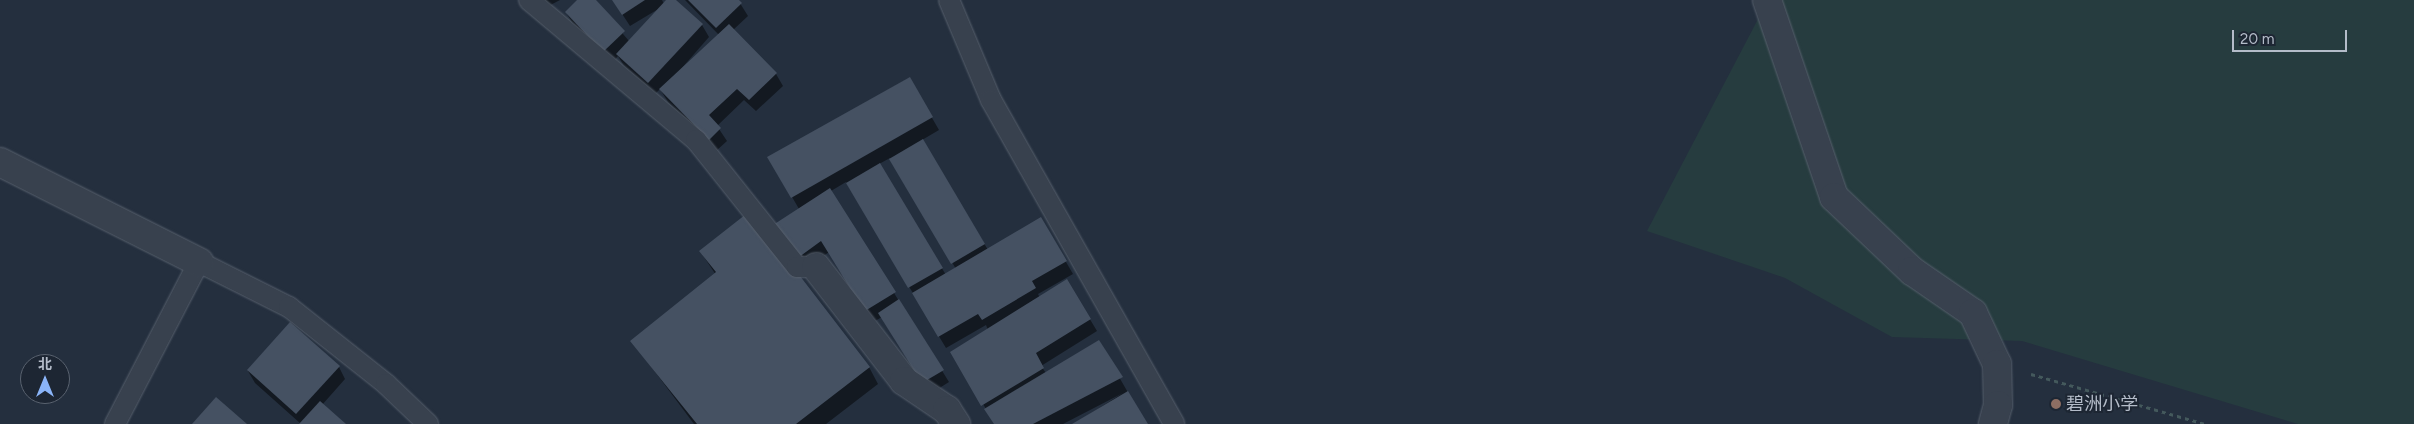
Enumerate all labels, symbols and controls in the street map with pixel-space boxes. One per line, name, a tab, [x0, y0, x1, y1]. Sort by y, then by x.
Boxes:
scale bar	[2234, 20, 2349, 52]
text: 20 m	[2240, 30, 2274, 48]
north arrow	[20, 354, 70, 404]
text: 北	[38, 356, 52, 373]
place label: 碧洲小学	[2066, 393, 2138, 415]
marker: 碧洲小学	[2050, 398, 2062, 410]

